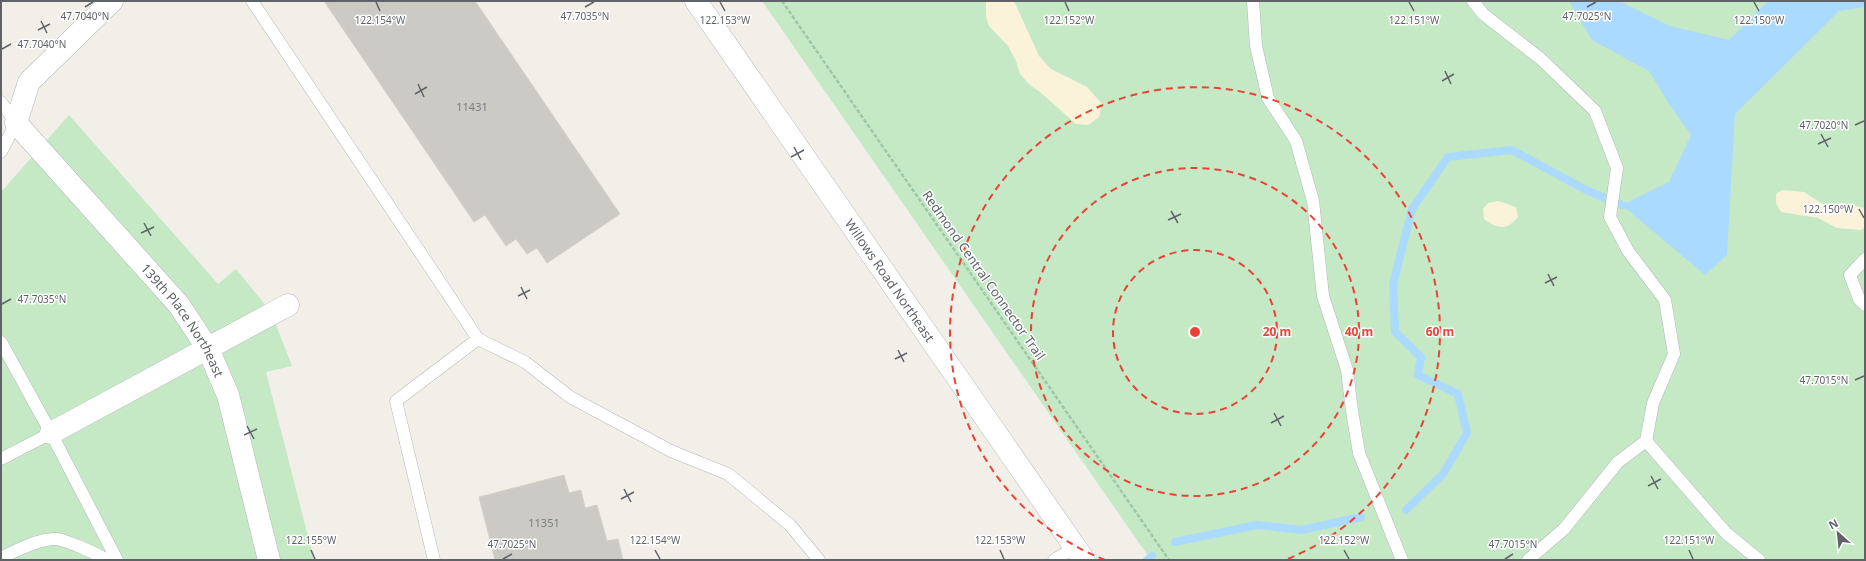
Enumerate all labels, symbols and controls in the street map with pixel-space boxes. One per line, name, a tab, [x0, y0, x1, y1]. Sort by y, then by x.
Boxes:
text: 47.7040°N	[61, 9, 109, 23]
text: 47.7035°N	[561, 9, 609, 23]
text: 47.7025°N	[1563, 9, 1611, 23]
text: 122.154°W	[355, 13, 406, 27]
text: 122.153°W	[700, 13, 751, 27]
text: 122.152°W	[1044, 13, 1095, 27]
text: 122.151°W	[1389, 13, 1440, 27]
text: 122.150°W	[1734, 13, 1785, 27]
text: 47.7040°N	[18, 37, 66, 51]
house number: 11431	[456, 99, 488, 114]
text: 47.7020°N	[1800, 118, 1848, 132]
street label: Redmond Central Connector Trail	[918, 187, 1050, 363]
text: 122.150°W	[1803, 202, 1854, 216]
street label: Willows Road Northeast	[841, 215, 939, 346]
street label: 139th Place Northeast	[137, 259, 228, 380]
text: 47.7035°N	[18, 292, 66, 306]
text: 20 m	[1263, 323, 1291, 340]
text: 40 m	[1345, 323, 1373, 340]
text: 60 m	[1426, 323, 1454, 340]
centre of rings	[1188, 325, 1202, 339]
text: 47.7015°N	[1800, 373, 1848, 387]
north arrow	[1818, 513, 1858, 553]
house number: 11351	[528, 515, 560, 530]
text: N	[1826, 515, 1841, 532]
text: 122.155°W	[286, 533, 337, 547]
text: 122.154°W	[630, 533, 681, 547]
text: 122.153°W	[975, 533, 1026, 547]
text: 122.152°W	[1319, 533, 1370, 547]
text: 122.151°W	[1664, 533, 1715, 547]
text: 47.7025°N	[488, 537, 536, 551]
text: 47.7015°N	[1489, 537, 1537, 551]

